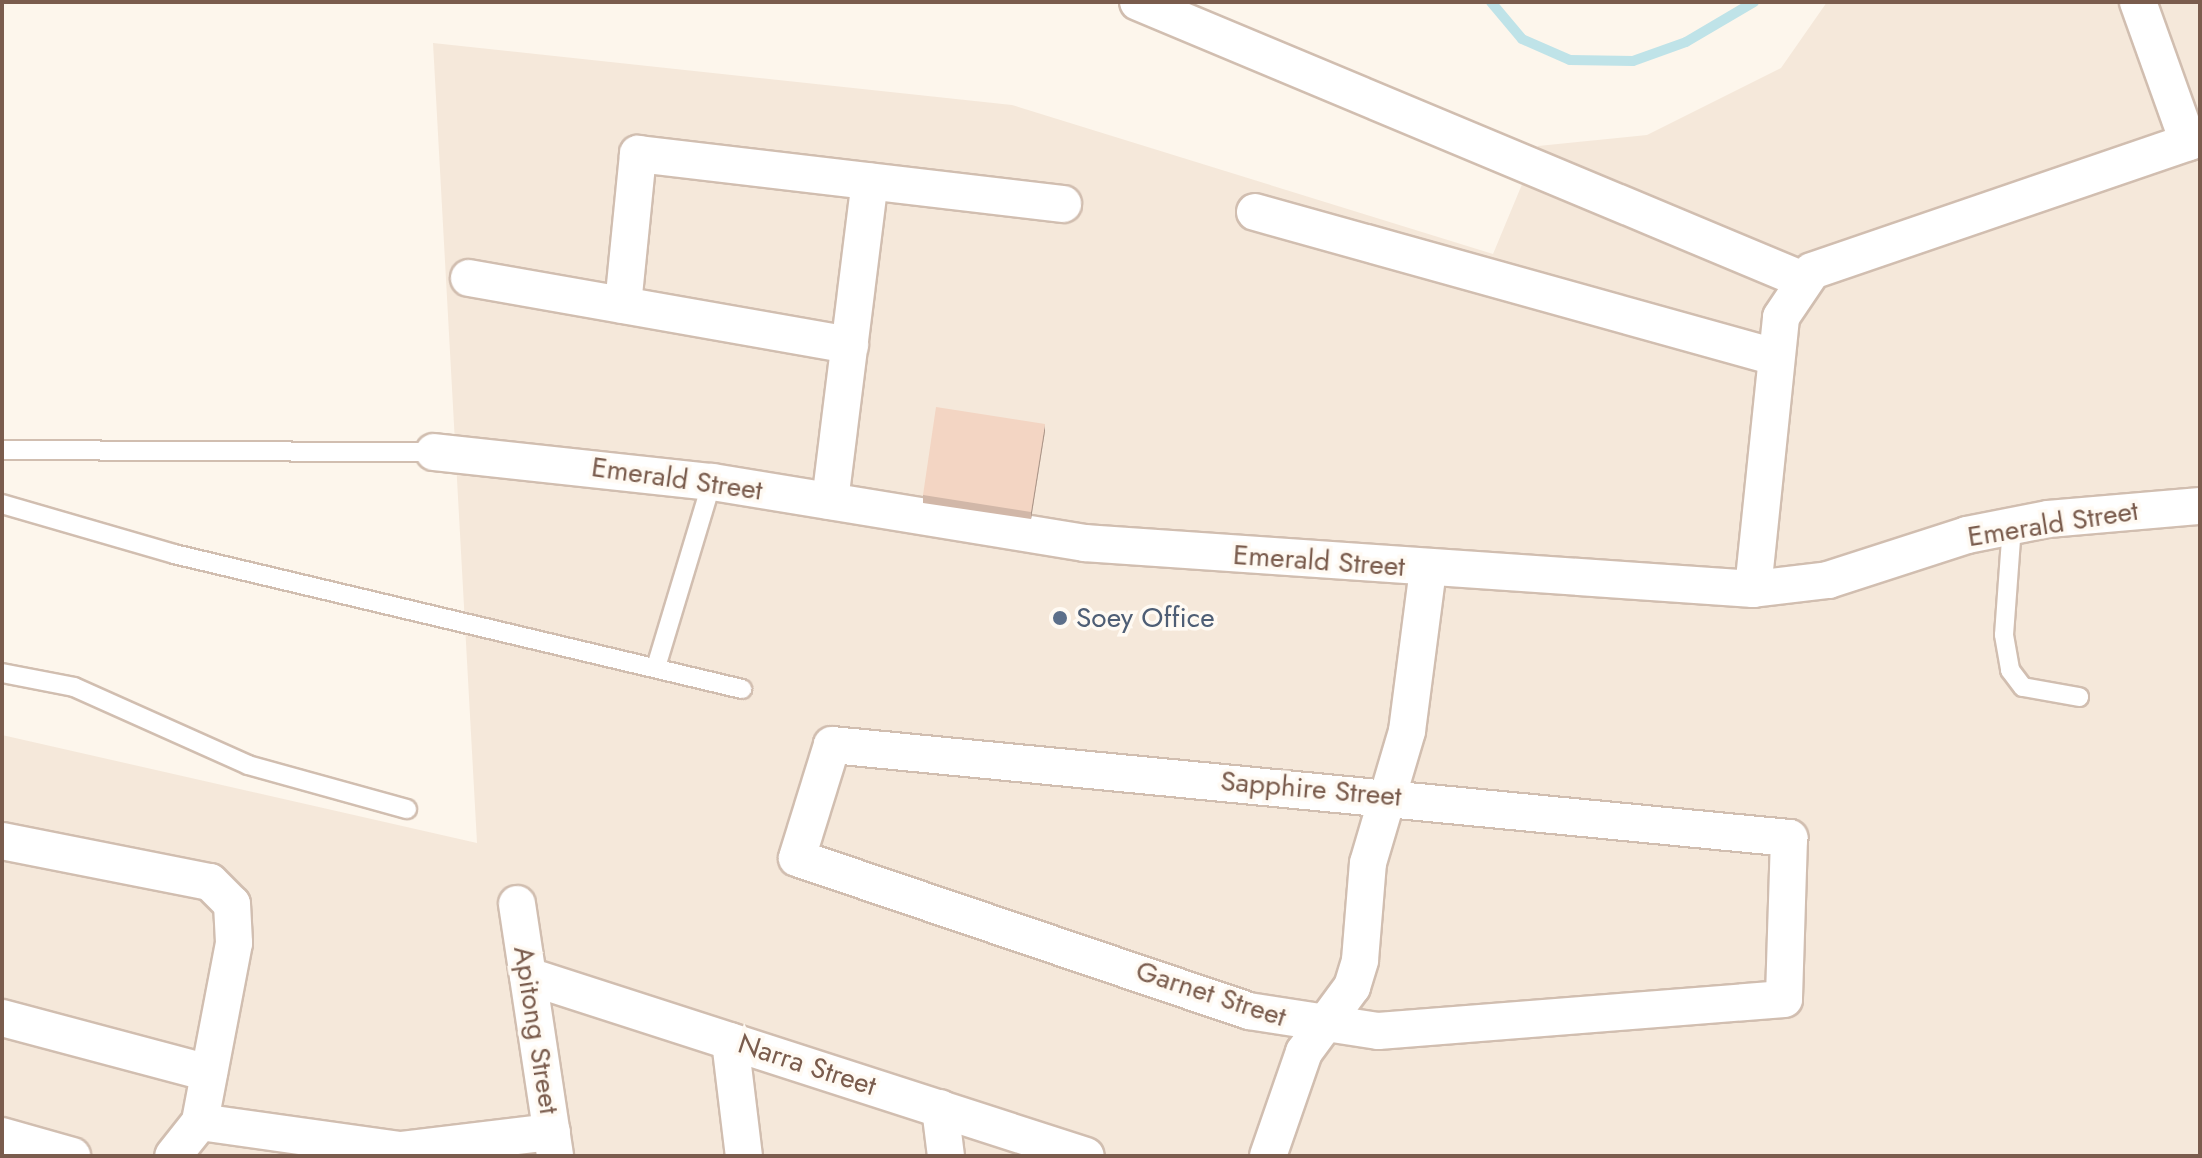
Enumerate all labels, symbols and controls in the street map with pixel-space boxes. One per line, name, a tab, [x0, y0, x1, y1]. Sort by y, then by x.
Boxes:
street label: Emerald Street	[589, 450, 765, 508]
street label: Emerald Street	[1965, 494, 2141, 554]
street label: Emerald Street	[1232, 538, 1406, 584]
place label: Soey Office	[1076, 601, 1215, 635]
marker: Soey Office	[1051, 609, 1069, 627]
street label: Sapphire Street	[1219, 764, 1403, 814]
street label: Apitong Street	[506, 944, 566, 1116]
street label: Garnet Street	[1132, 954, 1290, 1034]
street label: Narra Street	[734, 1027, 880, 1103]

